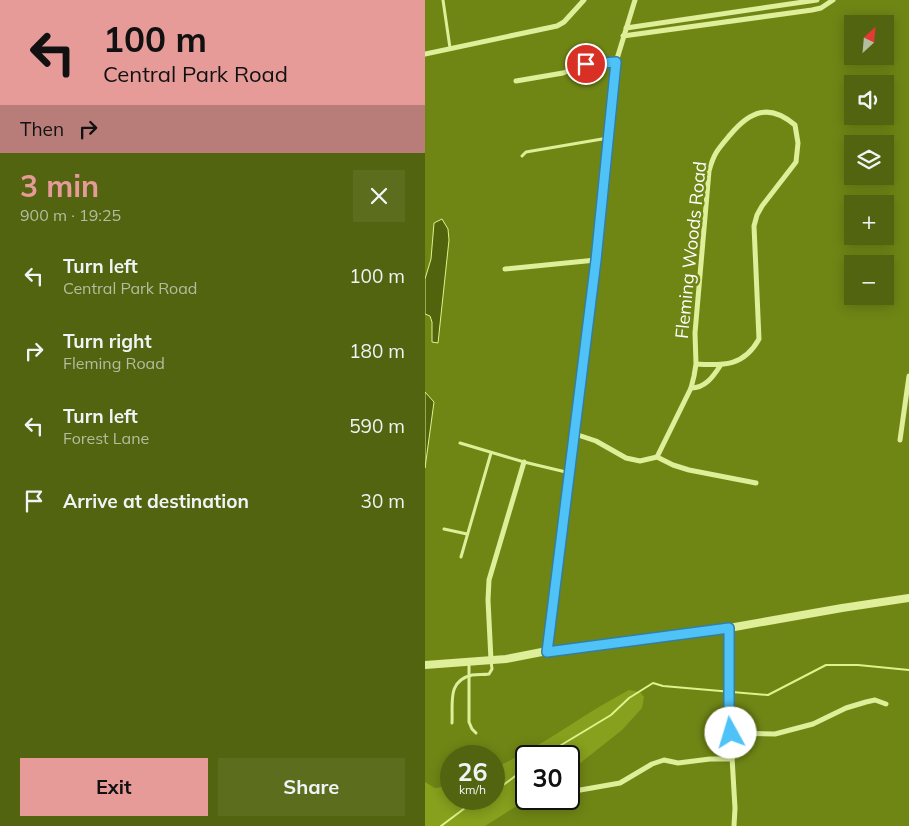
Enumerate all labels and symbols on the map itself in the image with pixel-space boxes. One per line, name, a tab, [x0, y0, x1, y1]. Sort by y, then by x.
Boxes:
north arrow	[844, 15, 894, 65]
pin	[565, 43, 607, 85]
street label: Fleming Woods Road	[670, 160, 711, 340]
position arrow	[704, 706, 756, 758]
speed limit sign: 30	[515, 745, 580, 810]

